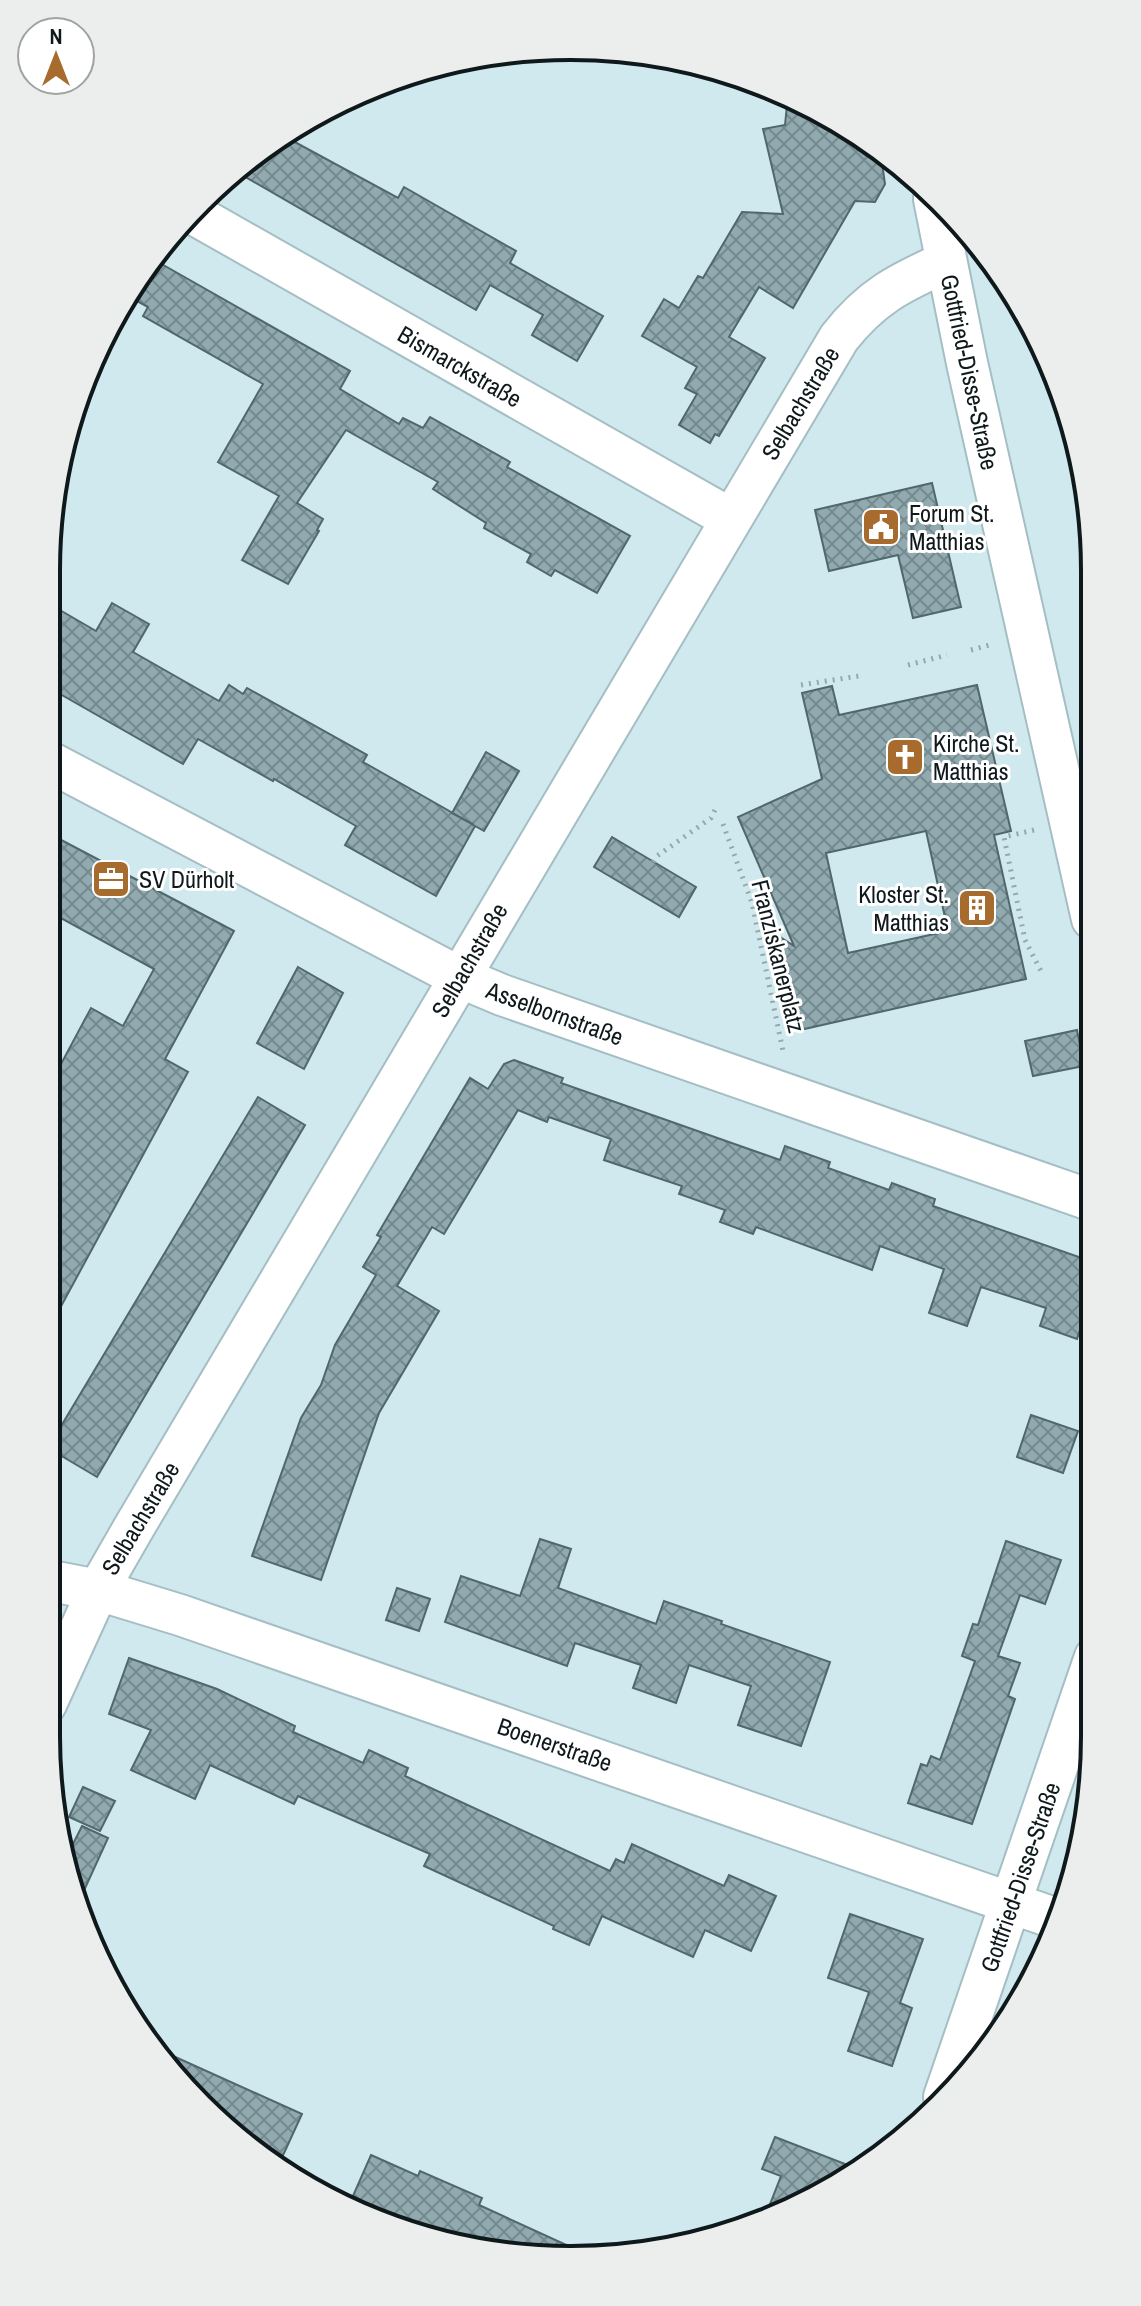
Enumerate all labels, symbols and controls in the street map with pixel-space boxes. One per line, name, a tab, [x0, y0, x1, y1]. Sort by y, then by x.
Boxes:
north arrow	[16, 16, 96, 96]
text: N	[49, 21, 63, 51]
street label: Gottfried-Disse-Straße	[934, 271, 1006, 473]
street label: Bismarckstraße	[392, 318, 528, 414]
street label: Selbachstraße	[754, 340, 846, 466]
place label: Forum St. Matthias	[909, 497, 994, 557]
public building icon: Forum St. Matthias	[860, 506, 902, 548]
place label: Kirche St. Matthias	[933, 727, 1019, 787]
church icon: Kirche St. Matthias	[884, 736, 926, 778]
office icon: SV Dürholt	[90, 858, 132, 900]
place label: SV Dürholt	[139, 863, 235, 895]
street label: Franziskanerplatz	[745, 876, 813, 1036]
place label: Kloster St. Matthias	[858, 878, 949, 938]
building icon: Kloster St. Matthias	[956, 887, 998, 929]
street label: Selbachstraße	[423, 897, 515, 1023]
street label: Asselbornstraße	[481, 973, 628, 1053]
street label: Selbachstraße	[94, 1455, 186, 1581]
street label: Boenerstraße	[493, 1709, 617, 1779]
street label: Gottfried-Disse-Straße	[972, 1778, 1068, 1976]

